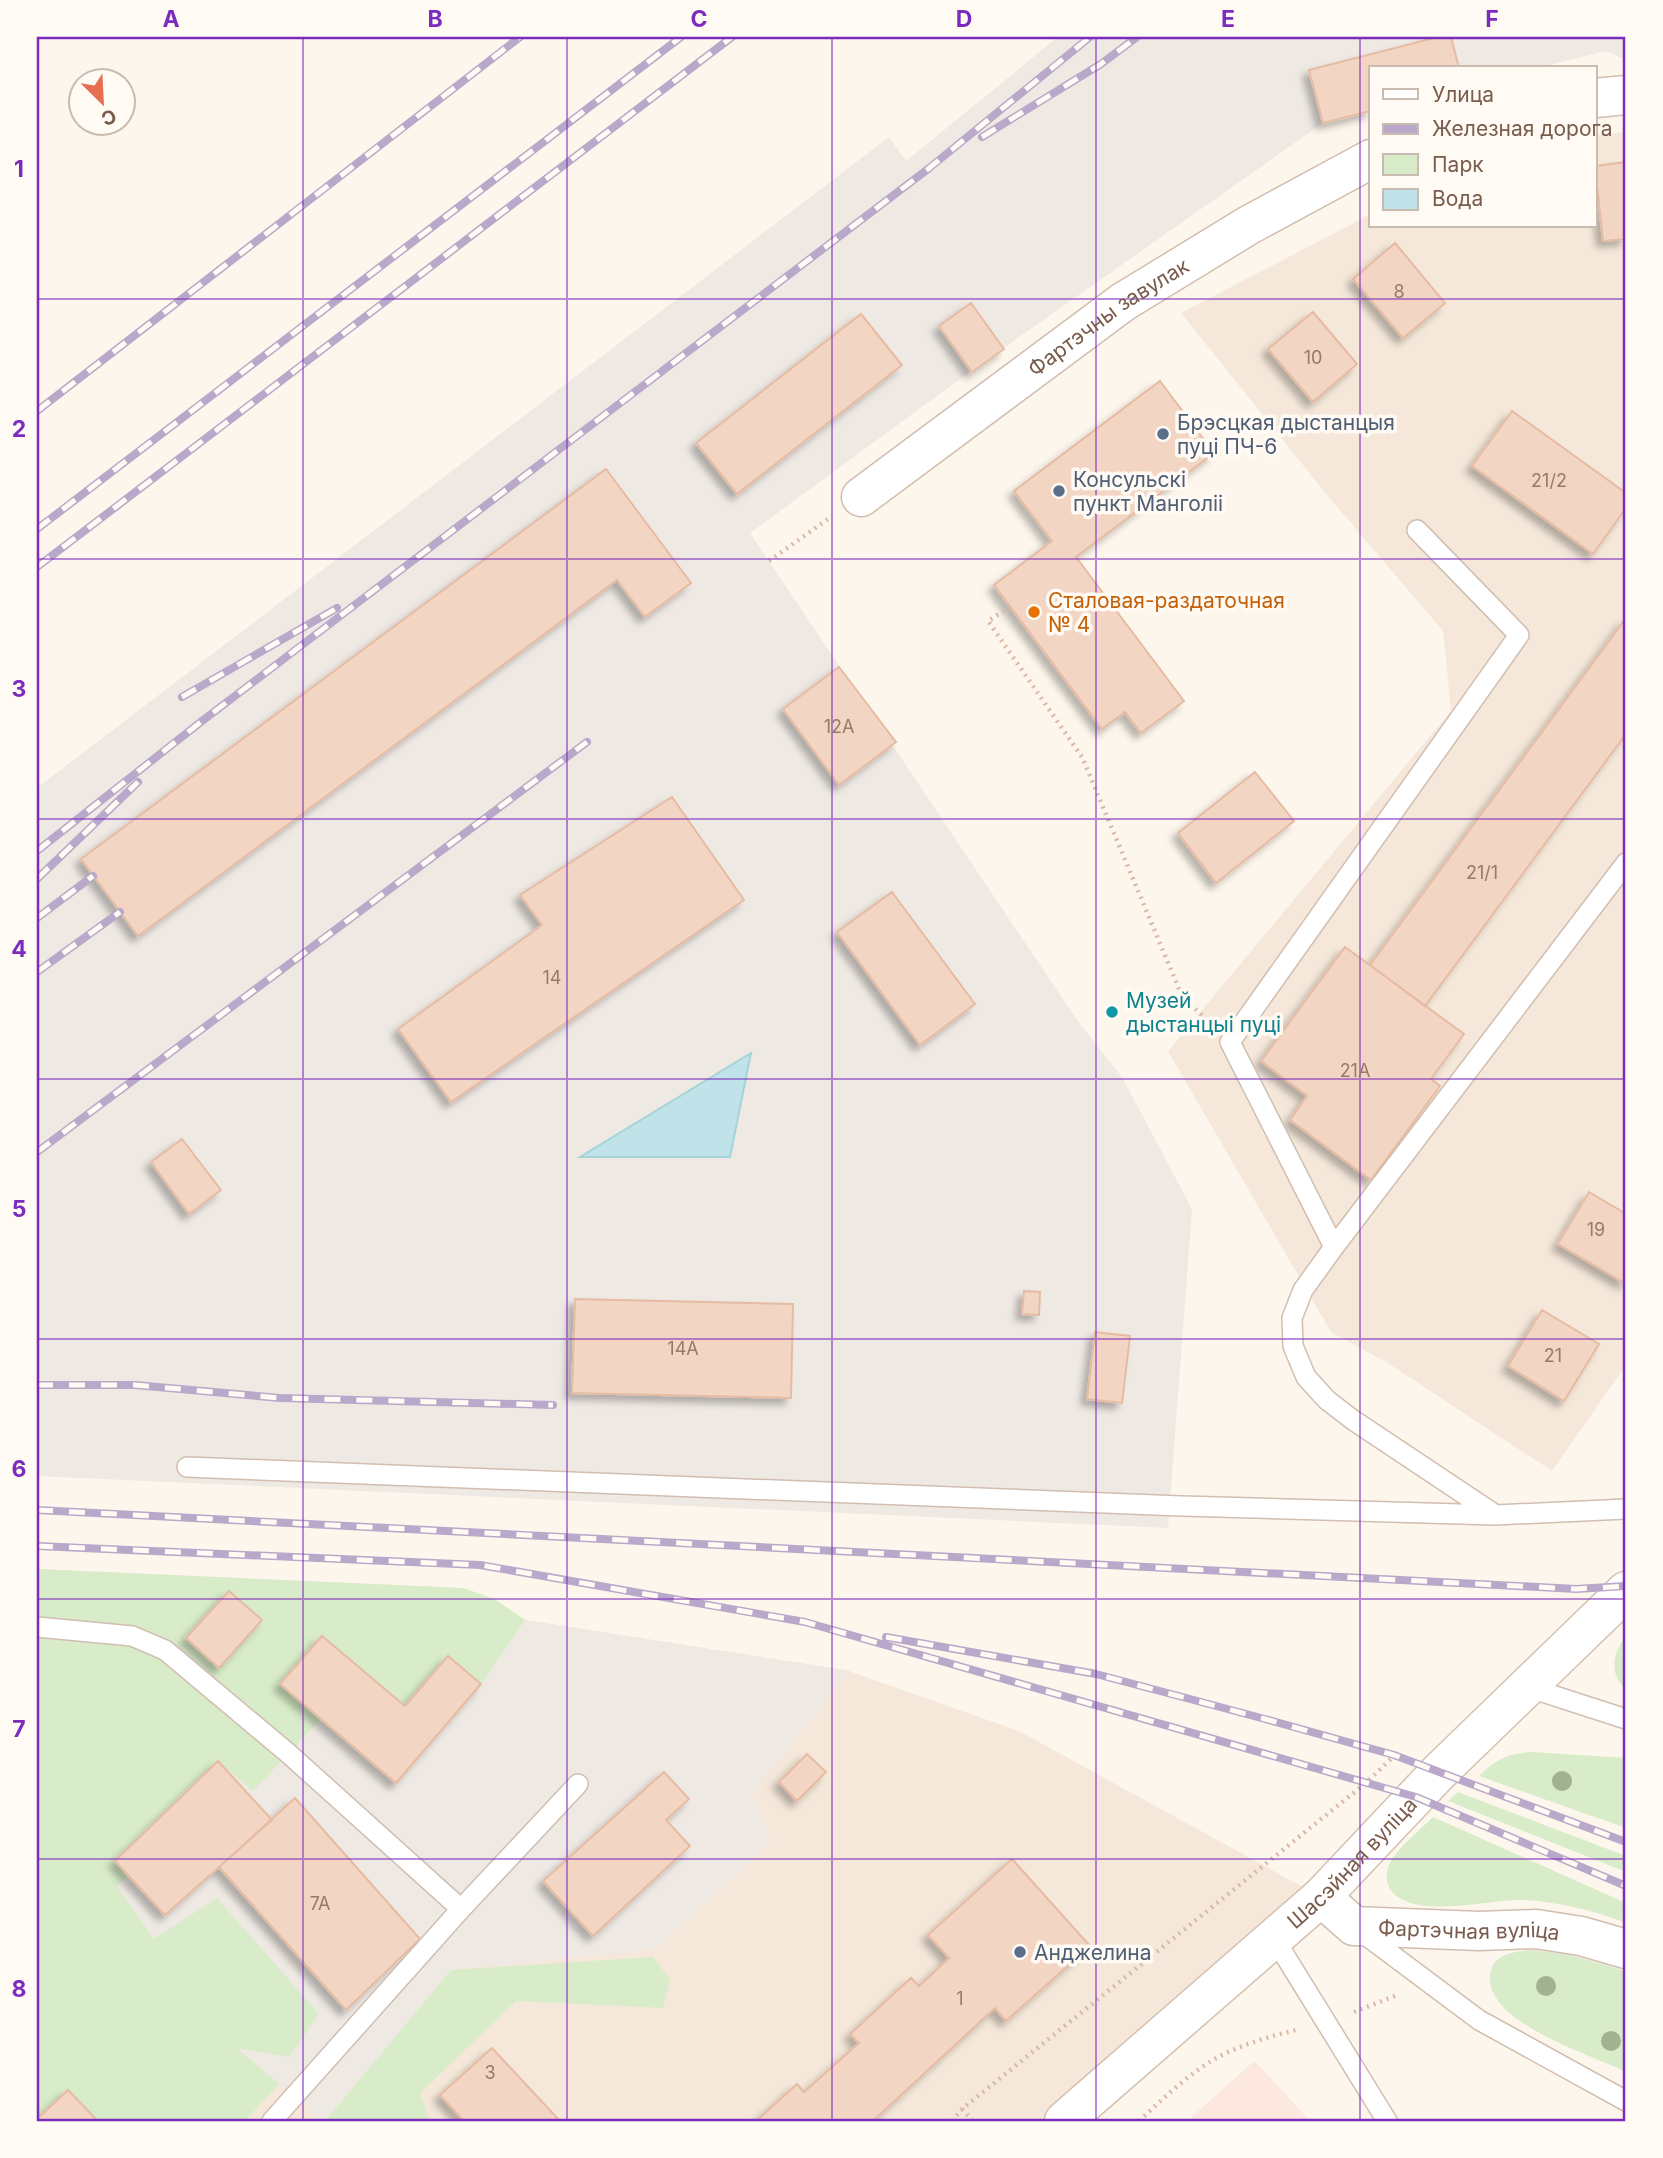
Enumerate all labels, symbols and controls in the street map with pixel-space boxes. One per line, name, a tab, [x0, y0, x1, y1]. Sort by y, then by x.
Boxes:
text: A	[162, 5, 180, 33]
text: B	[427, 5, 443, 33]
text: C	[690, 5, 708, 33]
text: D	[956, 5, 972, 33]
text: E	[1221, 5, 1235, 33]
text: F	[1485, 5, 1499, 33]
north arrow	[66, 66, 136, 136]
legend	[1369, 66, 1596, 228]
text: Улица	[1432, 82, 1494, 107]
text: С	[98, 104, 120, 130]
text: Железная дорога	[1432, 116, 1612, 141]
text: Парк	[1432, 152, 1484, 177]
text: 1	[14, 155, 24, 183]
text: Вода	[1432, 186, 1483, 211]
street label: Фартэчны завулак	[1023, 252, 1194, 381]
house number: 8	[1393, 281, 1405, 302]
house number: 10	[1304, 347, 1322, 368]
place label: Брэсцкая дыстанцыя пуці ПЧ-6	[1177, 410, 1395, 459]
text: 2	[12, 415, 26, 443]
marker: Брэсцкая дыстанцыя пуці ПЧ-6	[1155, 426, 1171, 442]
place label: Консульскі пункт Манголіі	[1073, 467, 1223, 516]
house number: 21/2	[1531, 470, 1567, 491]
marker: Консульскі пункт Манголіі	[1051, 483, 1067, 499]
place label: Сталовая-раздаточная № 4	[1048, 588, 1285, 637]
marker: Сталовая-раздаточная № 4	[1026, 604, 1042, 620]
text: 3	[12, 675, 26, 703]
house number: 12А	[824, 716, 854, 737]
house number: 21/1	[1466, 862, 1498, 883]
text: 4	[11, 935, 27, 963]
house number: 14	[543, 967, 561, 988]
place label: Музей дыстанцыі пуці	[1126, 988, 1281, 1037]
marker: Музей дыстанцыі пуці	[1104, 1004, 1120, 1020]
house number: 21А	[1340, 1060, 1370, 1081]
text: 5	[12, 1195, 26, 1223]
house number: 19	[1587, 1219, 1605, 1240]
house number: 14А	[667, 1338, 699, 1359]
house number: 21	[1544, 1345, 1562, 1366]
text: 6	[12, 1455, 26, 1483]
text: 7	[12, 1715, 26, 1743]
street label: Шасэйная вуліца	[1282, 1792, 1422, 1933]
house number: 7А	[310, 1893, 330, 1914]
street label: Фартэчная вуліца	[1377, 1914, 1562, 1945]
place label: Анджелина	[1034, 1940, 1152, 1965]
marker: Анджелина	[1012, 1944, 1028, 1960]
text: 8	[12, 1975, 26, 2003]
house number: 1	[956, 1988, 964, 2009]
house number: 3	[484, 2062, 496, 2083]

